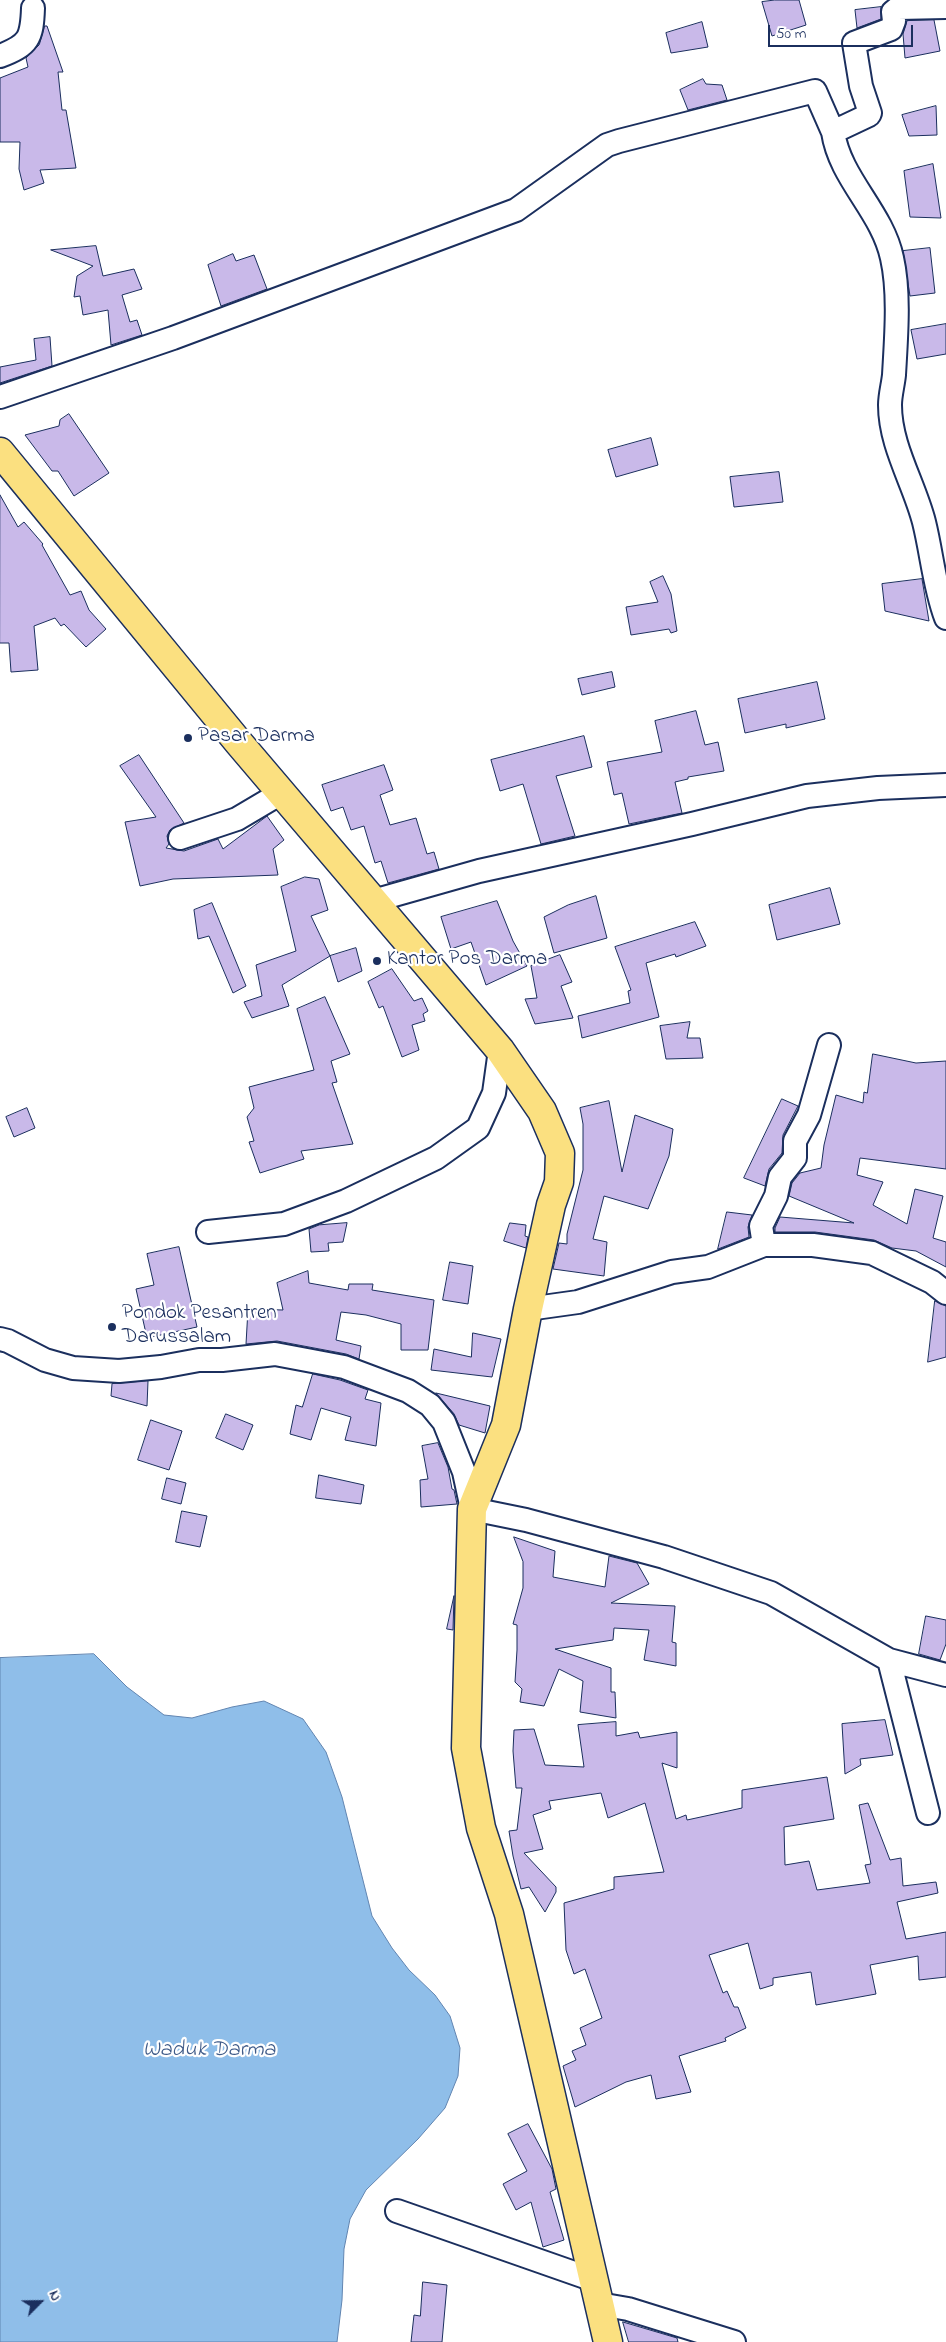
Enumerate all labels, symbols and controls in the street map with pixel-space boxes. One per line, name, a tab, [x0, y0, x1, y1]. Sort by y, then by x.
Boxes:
scale bar	[771, 15, 916, 47]
text: 50 m	[776, 23, 806, 45]
place label: Pasar Darma	[198, 725, 315, 751]
marker: Pasar Darma	[182, 732, 194, 744]
place label: Kantor Pos Darma	[387, 948, 547, 974]
marker: Kantor Pos Darma	[371, 955, 383, 967]
place label: Pondok Pesantren Darussalam	[122, 1302, 277, 1352]
marker: Pondok Pesantren Darussalam	[106, 1321, 118, 1333]
water label: Waduk Darma	[143, 2038, 275, 2064]
north arrow	[15, 2277, 65, 2327]
text: N	[43, 2287, 66, 2304]

